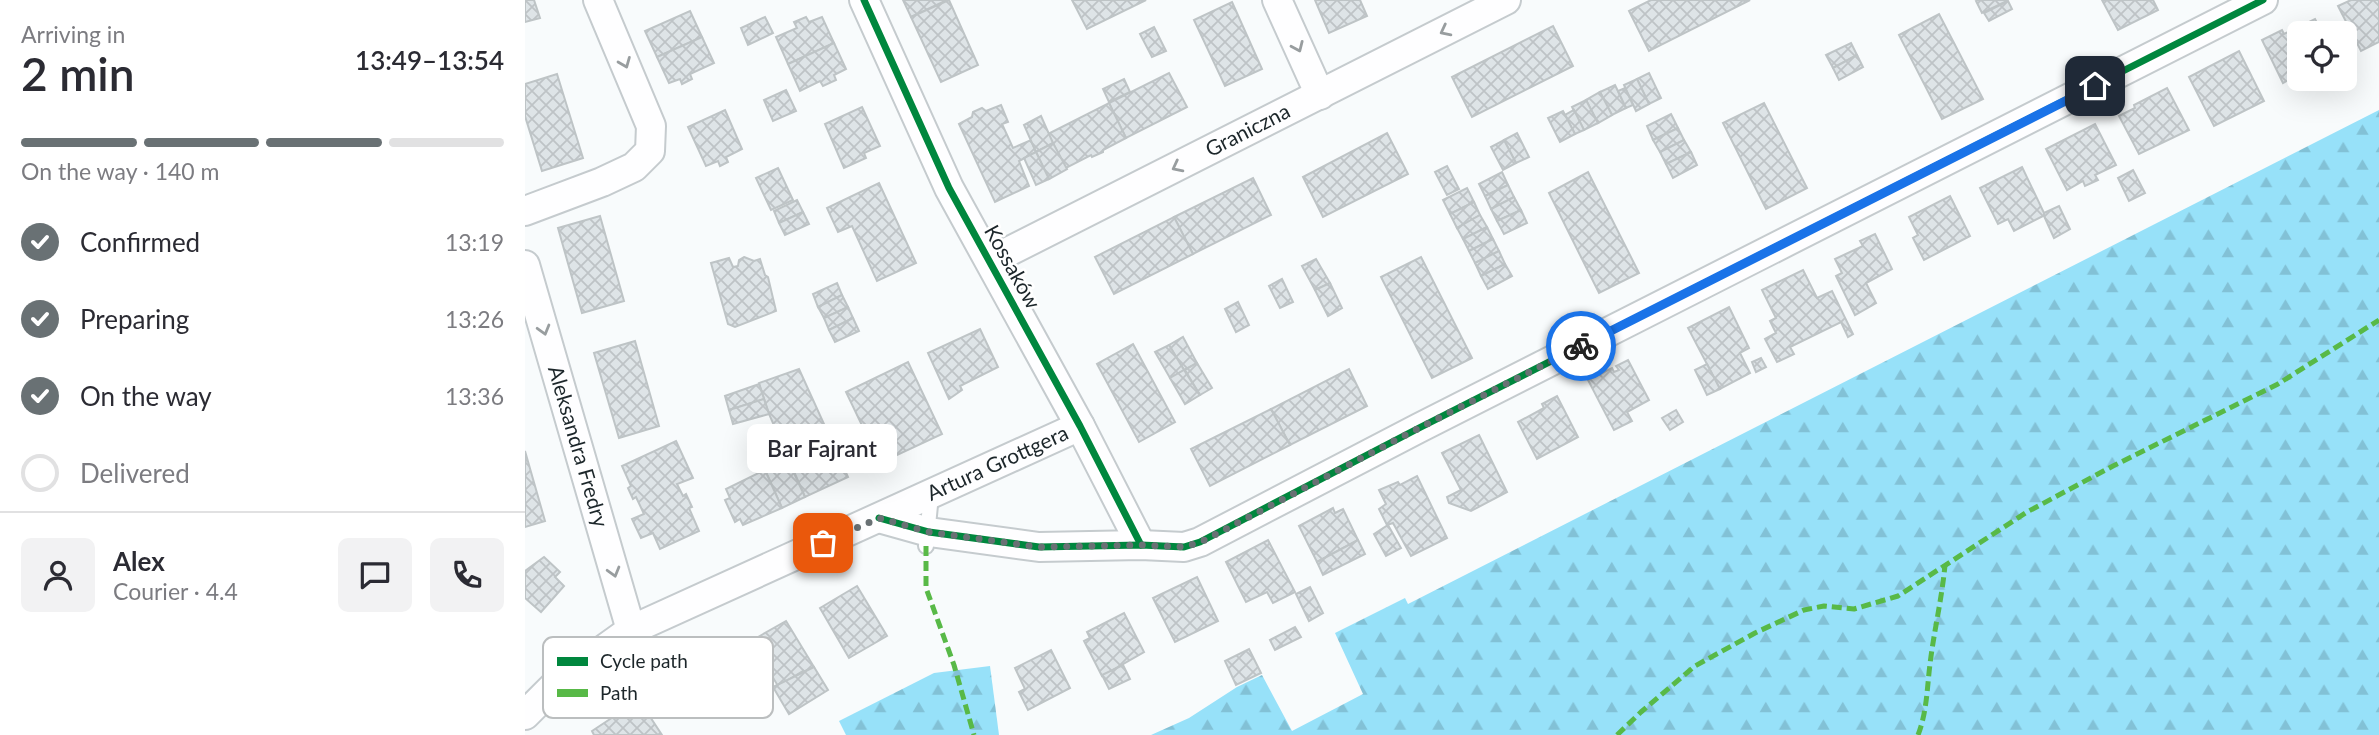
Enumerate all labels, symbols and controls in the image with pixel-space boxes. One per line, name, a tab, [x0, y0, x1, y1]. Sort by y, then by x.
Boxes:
text: Arriving in	[21, 20, 125, 48]
map controls	[2287, 21, 2357, 91]
button: locate	[2287, 21, 2357, 91]
one-way arrow	[1440, 23, 1452, 36]
one-way arrow	[1290, 40, 1304, 53]
text: 13:49–13:54	[355, 44, 504, 76]
text: 2 min	[21, 46, 135, 101]
one-way arrow	[617, 56, 631, 68]
pin	[2065, 56, 2125, 116]
icon: home	[2076, 67, 2114, 105]
street label: Graniczna	[1201, 97, 1294, 161]
text: On the way · 140 m	[21, 157, 220, 185]
one-way arrow	[1172, 158, 1184, 172]
street label: Kossaków	[980, 220, 1047, 313]
icon: check	[21, 223, 59, 261]
text: Confirmed	[80, 226, 200, 258]
text: 13:19	[445, 228, 504, 256]
icon: check	[21, 300, 59, 338]
text: Preparing	[80, 303, 189, 335]
text: 13:26	[445, 305, 504, 333]
courier	[1546, 311, 1616, 381]
one-way arrow	[536, 324, 550, 336]
icon: bike	[1562, 327, 1600, 365]
street label: Aleksandra Fredry	[544, 363, 614, 530]
icon: check	[21, 377, 59, 415]
text: On the way	[80, 380, 212, 412]
text: 13:36	[445, 382, 504, 410]
street label: Artura Grottgera	[922, 419, 1072, 505]
callout: Bar Fajrant	[748, 424, 898, 473]
text: Bar Fajrant	[767, 434, 877, 462]
text: Delivered	[80, 457, 190, 489]
pin	[793, 513, 853, 573]
icon: bag	[804, 524, 842, 562]
button: person	[21, 538, 95, 612]
button: chat	[338, 538, 412, 612]
button: phone	[430, 538, 504, 612]
text: Alex	[113, 545, 165, 577]
one-way arrow	[605, 566, 620, 578]
text: Courier · 4.4	[113, 577, 238, 605]
legend	[543, 637, 773, 718]
text: Cycle path	[600, 649, 688, 672]
text: Path	[600, 681, 638, 704]

